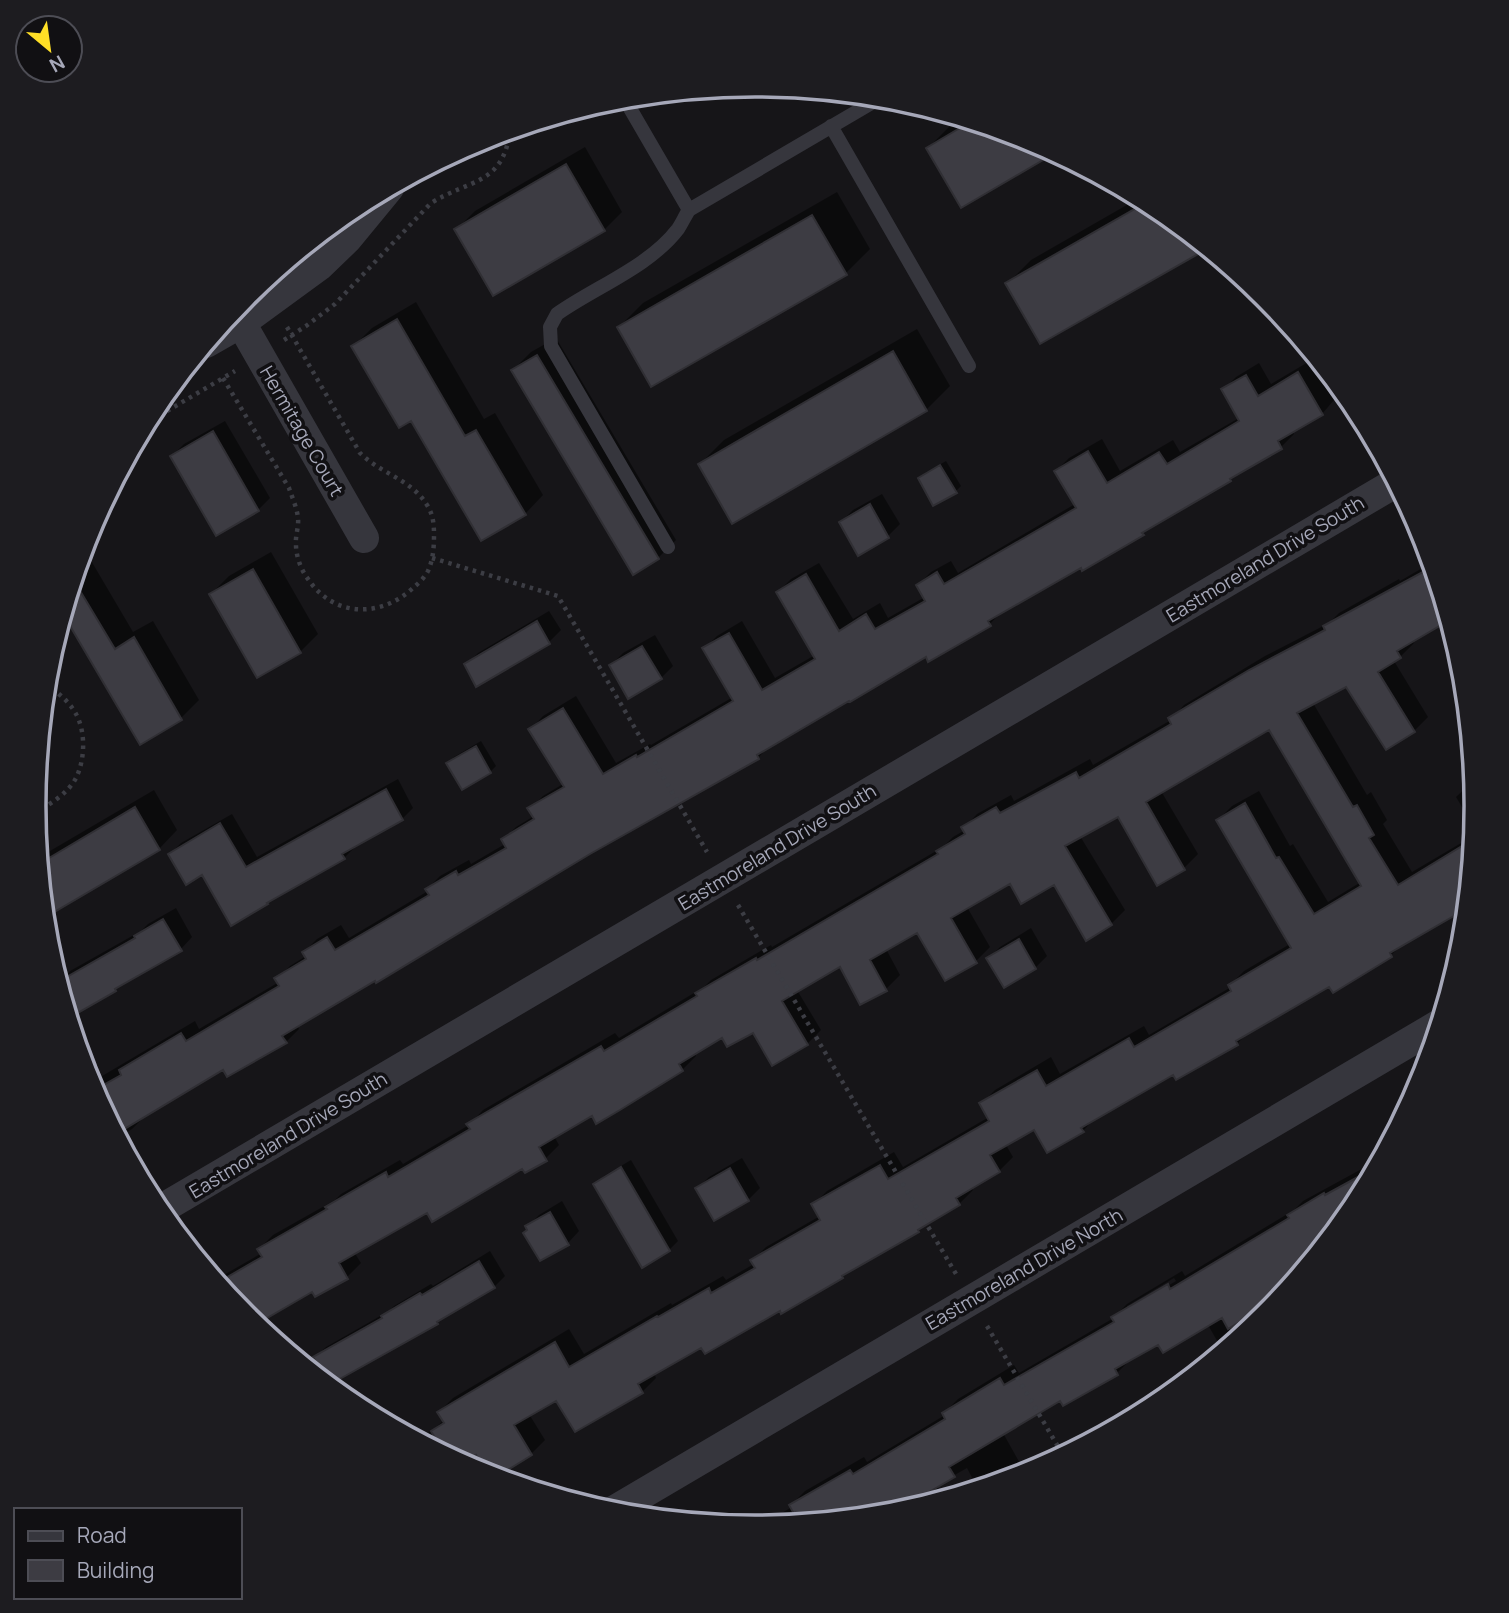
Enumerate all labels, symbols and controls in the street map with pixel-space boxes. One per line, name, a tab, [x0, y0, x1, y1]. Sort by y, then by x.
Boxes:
north arrow	[14, 14, 84, 84]
text: N	[45, 49, 70, 79]
street label: Hermitage Court	[254, 361, 350, 501]
street label: Eastmoreland Drive South	[1161, 489, 1369, 629]
street label: Eastmoreland Drive South	[673, 777, 881, 917]
street label: Eastmoreland Drive South	[184, 1065, 392, 1205]
street label: Eastmoreland Drive North	[921, 1202, 1127, 1336]
legend	[14, 1508, 242, 1599]
text: Road	[77, 1521, 127, 1549]
text: Building	[77, 1556, 154, 1584]

